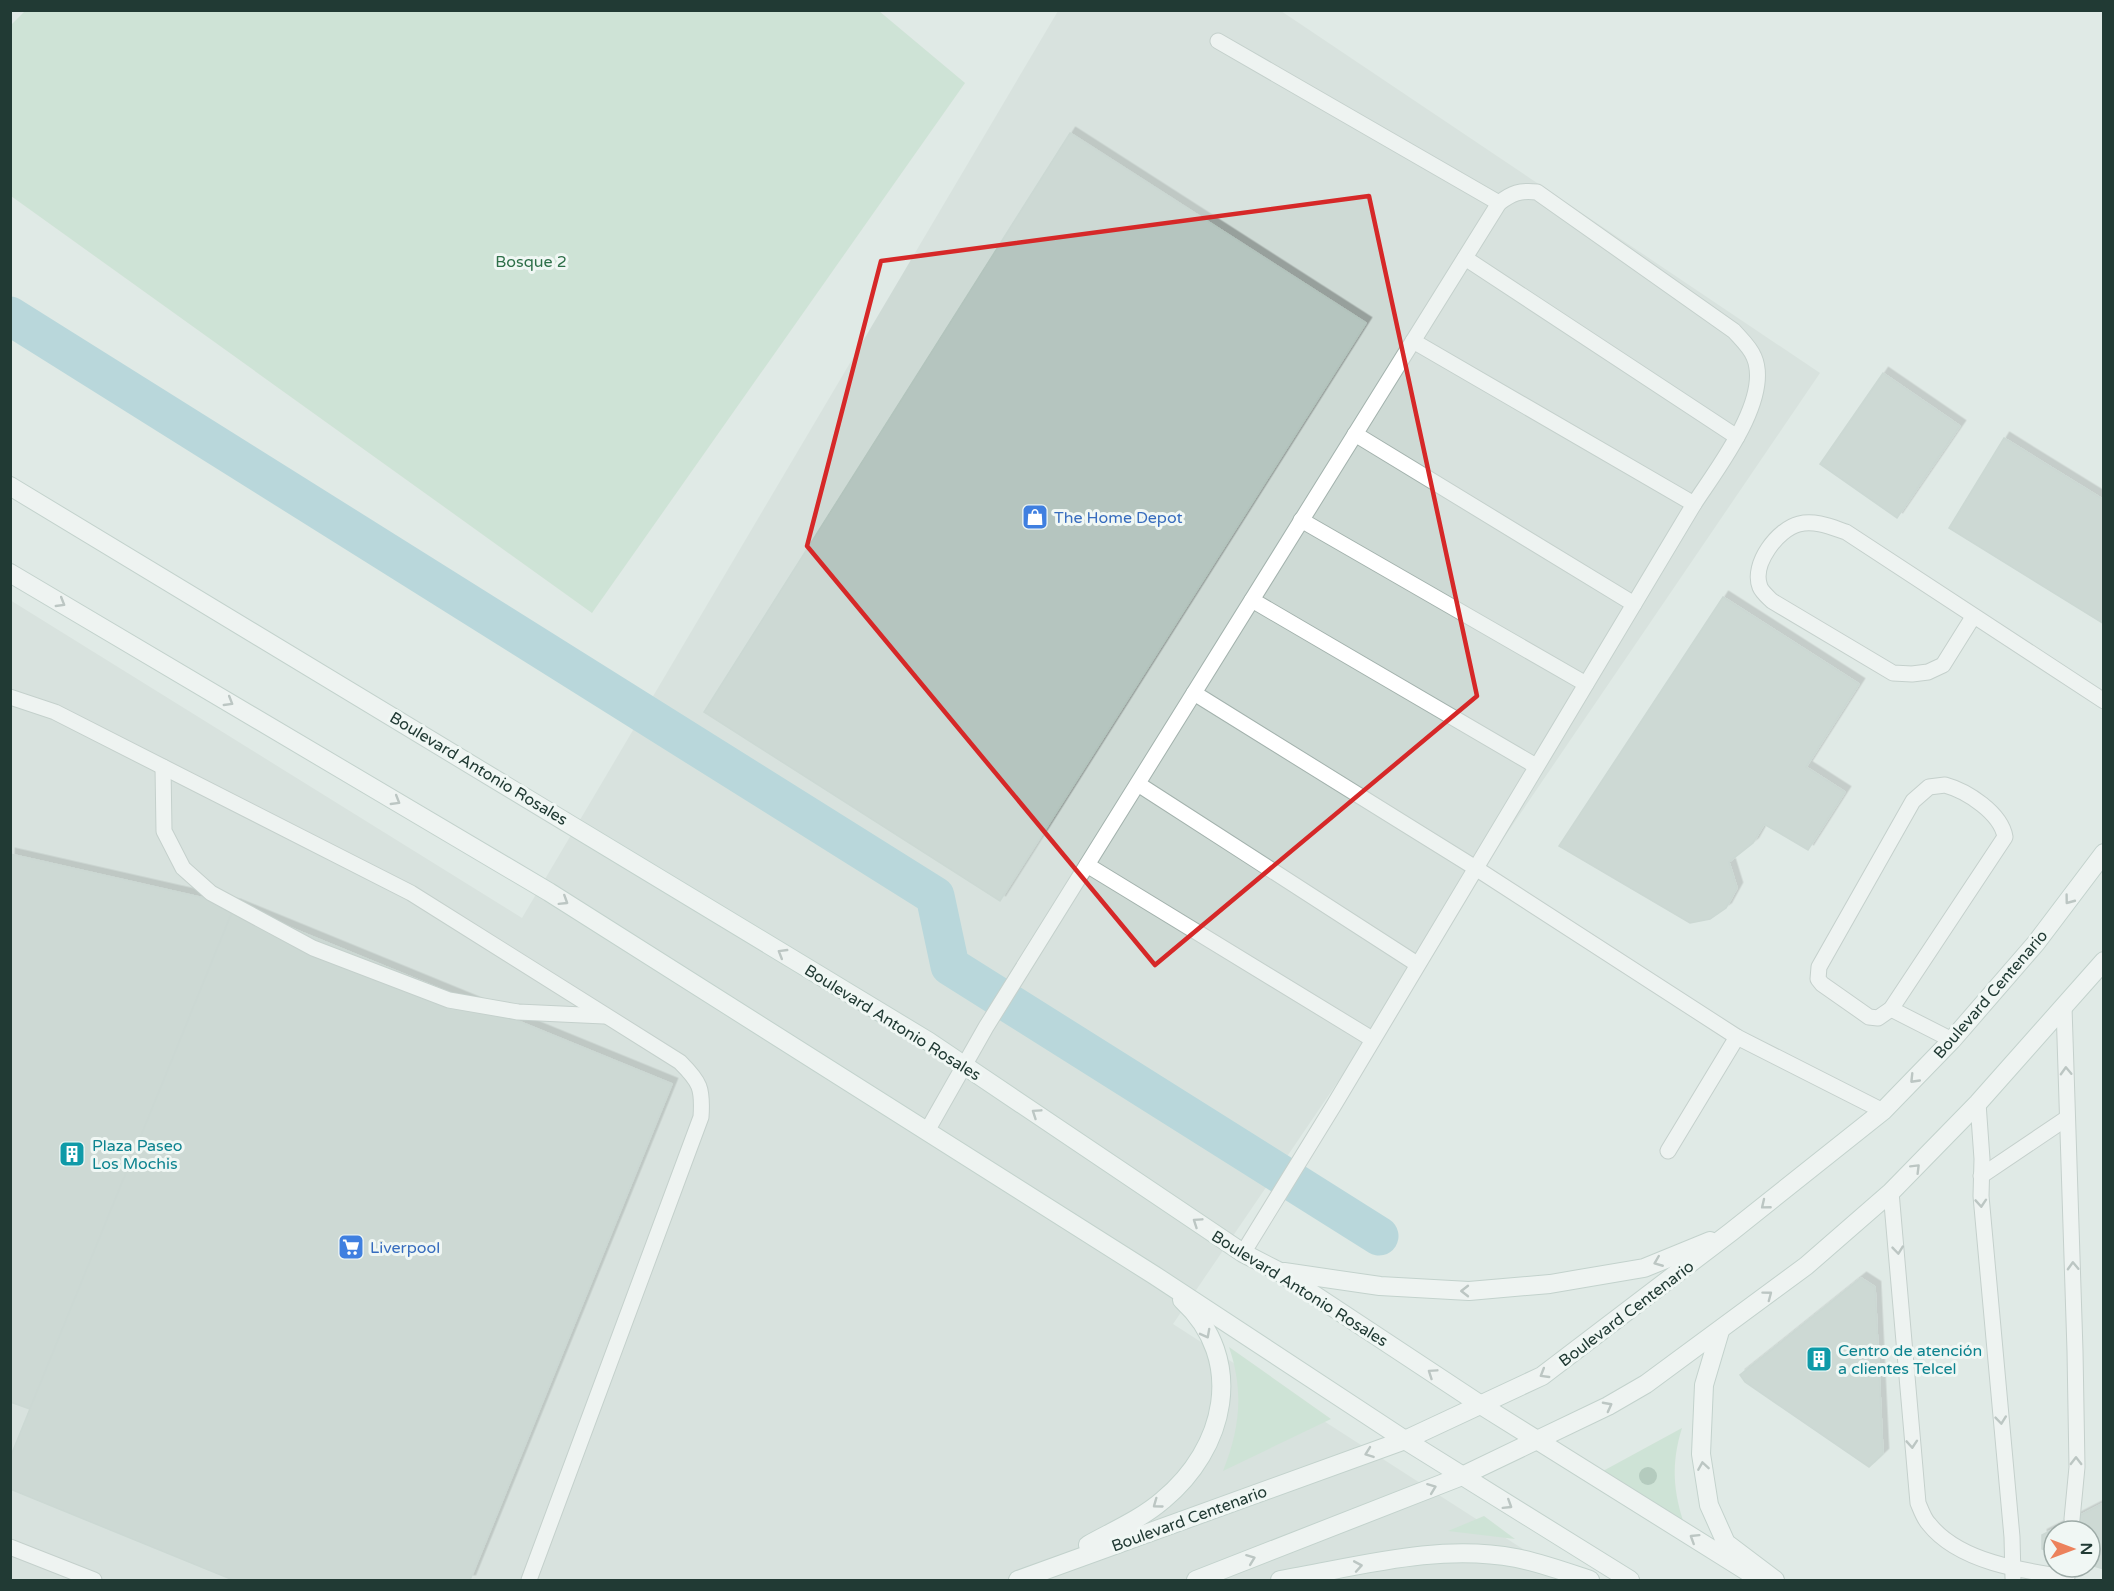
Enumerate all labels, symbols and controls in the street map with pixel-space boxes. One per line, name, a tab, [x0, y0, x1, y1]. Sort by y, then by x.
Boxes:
park label: Bosque 2	[495, 252, 567, 272]
shop icon: The Home Depot	[1020, 502, 1050, 532]
place label: The Home Depot	[1054, 508, 1183, 528]
one-way arrow	[55, 595, 65, 607]
one-way arrow	[223, 694, 233, 706]
street label: Boulevard Antonio Rosales	[386, 708, 571, 830]
one-way arrow	[390, 794, 400, 806]
one-way arrow	[2065, 893, 2076, 904]
one-way arrow	[557, 894, 568, 905]
street label: Boulevard Centenario	[1929, 926, 2052, 1063]
one-way arrow	[778, 948, 788, 960]
street label: Boulevard Antonio Rosales	[801, 960, 984, 1085]
one-way arrow	[2060, 1067, 2072, 1076]
one-way arrow	[1910, 1073, 1921, 1083]
one-way arrow	[1031, 1109, 1042, 1120]
place label: Plaza Paseo Los Mochis	[92, 1136, 183, 1174]
building icon: Plaza Paseo Los Mochis	[57, 1139, 87, 1169]
one-way arrow	[1908, 1164, 1919, 1175]
one-way arrow	[1761, 1197, 1772, 1208]
one-way arrow	[1975, 1199, 1988, 1208]
one-way arrow	[1193, 1218, 1204, 1229]
street label: Boulevard Antonio Rosales	[1208, 1226, 1391, 1351]
supermarket icon: Liverpool	[336, 1232, 366, 1262]
place label: Liverpool	[370, 1238, 440, 1258]
one-way arrow	[1891, 1245, 1903, 1254]
one-way arrow	[1653, 1255, 1664, 1267]
street label: Boulevard Centenario	[1555, 1256, 1698, 1371]
one-way arrow	[2066, 1262, 2079, 1271]
one-way arrow	[1461, 1285, 1470, 1297]
one-way arrow	[1761, 1291, 1772, 1302]
one-way arrow	[1199, 1327, 1210, 1338]
place label: Centro de atención a clientes Telcel	[1838, 1341, 1982, 1379]
building icon: Centro de atención a clientes Telcel	[1804, 1344, 1834, 1374]
one-way arrow	[1540, 1367, 1550, 1379]
one-way arrow	[1428, 1368, 1438, 1380]
one-way arrow	[1602, 1402, 1612, 1413]
one-way arrow	[1994, 1416, 2007, 1425]
one-way arrow	[1906, 1440, 1919, 1449]
one-way arrow	[1364, 1445, 1375, 1458]
one-way arrow	[2070, 1457, 2082, 1466]
one-way arrow	[1697, 1461, 1709, 1470]
street label: Boulevard Centenario	[1109, 1481, 1270, 1556]
one-way arrow	[1426, 1483, 1437, 1495]
one-way arrow	[1153, 1497, 1164, 1508]
one-way arrow	[1502, 1497, 1512, 1509]
north arrow	[2042, 1519, 2102, 1579]
one-way arrow	[1690, 1534, 1700, 1546]
text: N	[2076, 1543, 2096, 1555]
one-way arrow	[1245, 1554, 1256, 1566]
one-way arrow	[1354, 1561, 1363, 1573]

